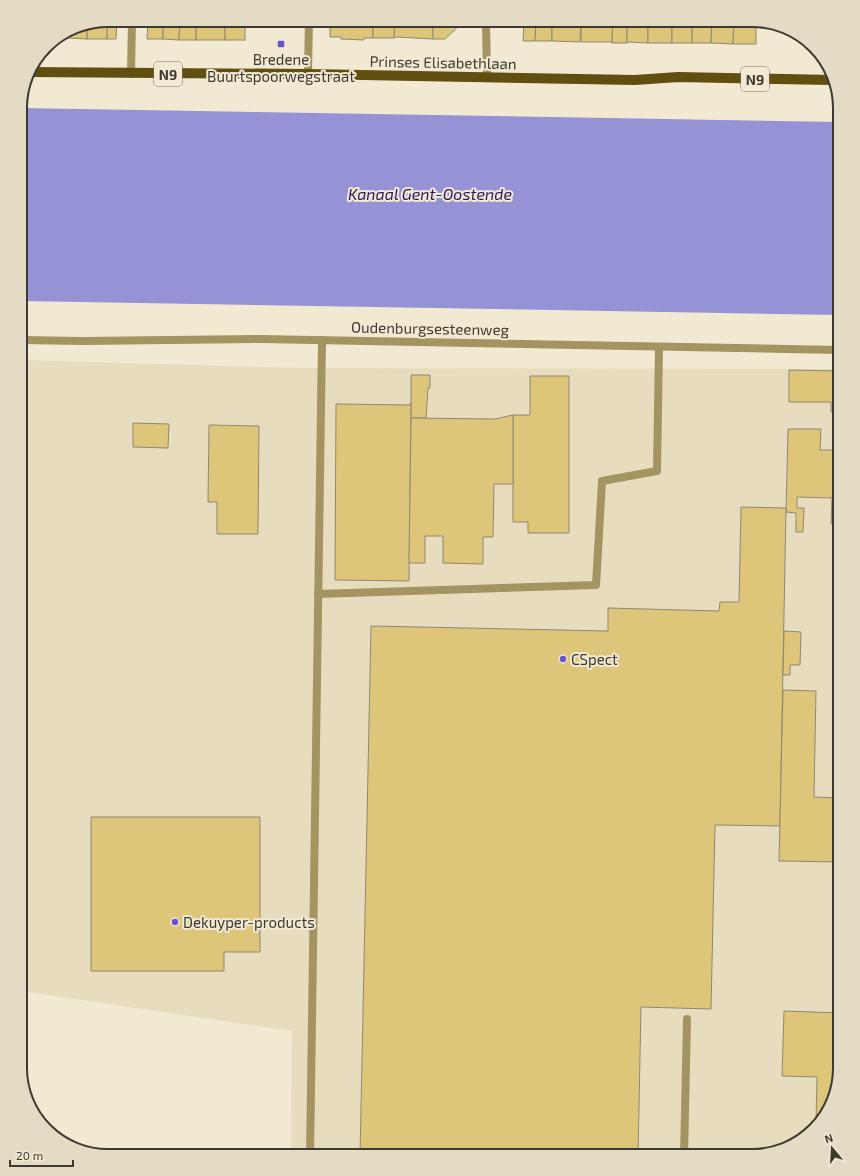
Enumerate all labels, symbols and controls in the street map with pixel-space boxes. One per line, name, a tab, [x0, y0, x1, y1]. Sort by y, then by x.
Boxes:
marker: Bredene Buurtspoorwegstraat	[276, 39, 286, 49]
place label: Bredene Buurtspoorwegstraat	[207, 50, 355, 85]
street label: Prinses Elisabethlaan	[369, 52, 517, 72]
road number: N9	[154, 62, 182, 86]
road number: N9	[741, 67, 769, 91]
water label: Kanaal Gent-Oostende	[348, 184, 513, 203]
street label: Oudenburgsesteenweg	[351, 318, 510, 338]
place label: CSpect	[571, 650, 618, 668]
marker: CSpect	[558, 654, 568, 664]
place label: Dekuyper-products	[183, 913, 315, 931]
marker: Dekuyper-products	[170, 917, 180, 927]
north arrow	[812, 1128, 852, 1168]
text: N	[823, 1131, 835, 1145]
scale bar	[10, 1142, 73, 1168]
text: 20 m	[16, 1148, 43, 1162]

